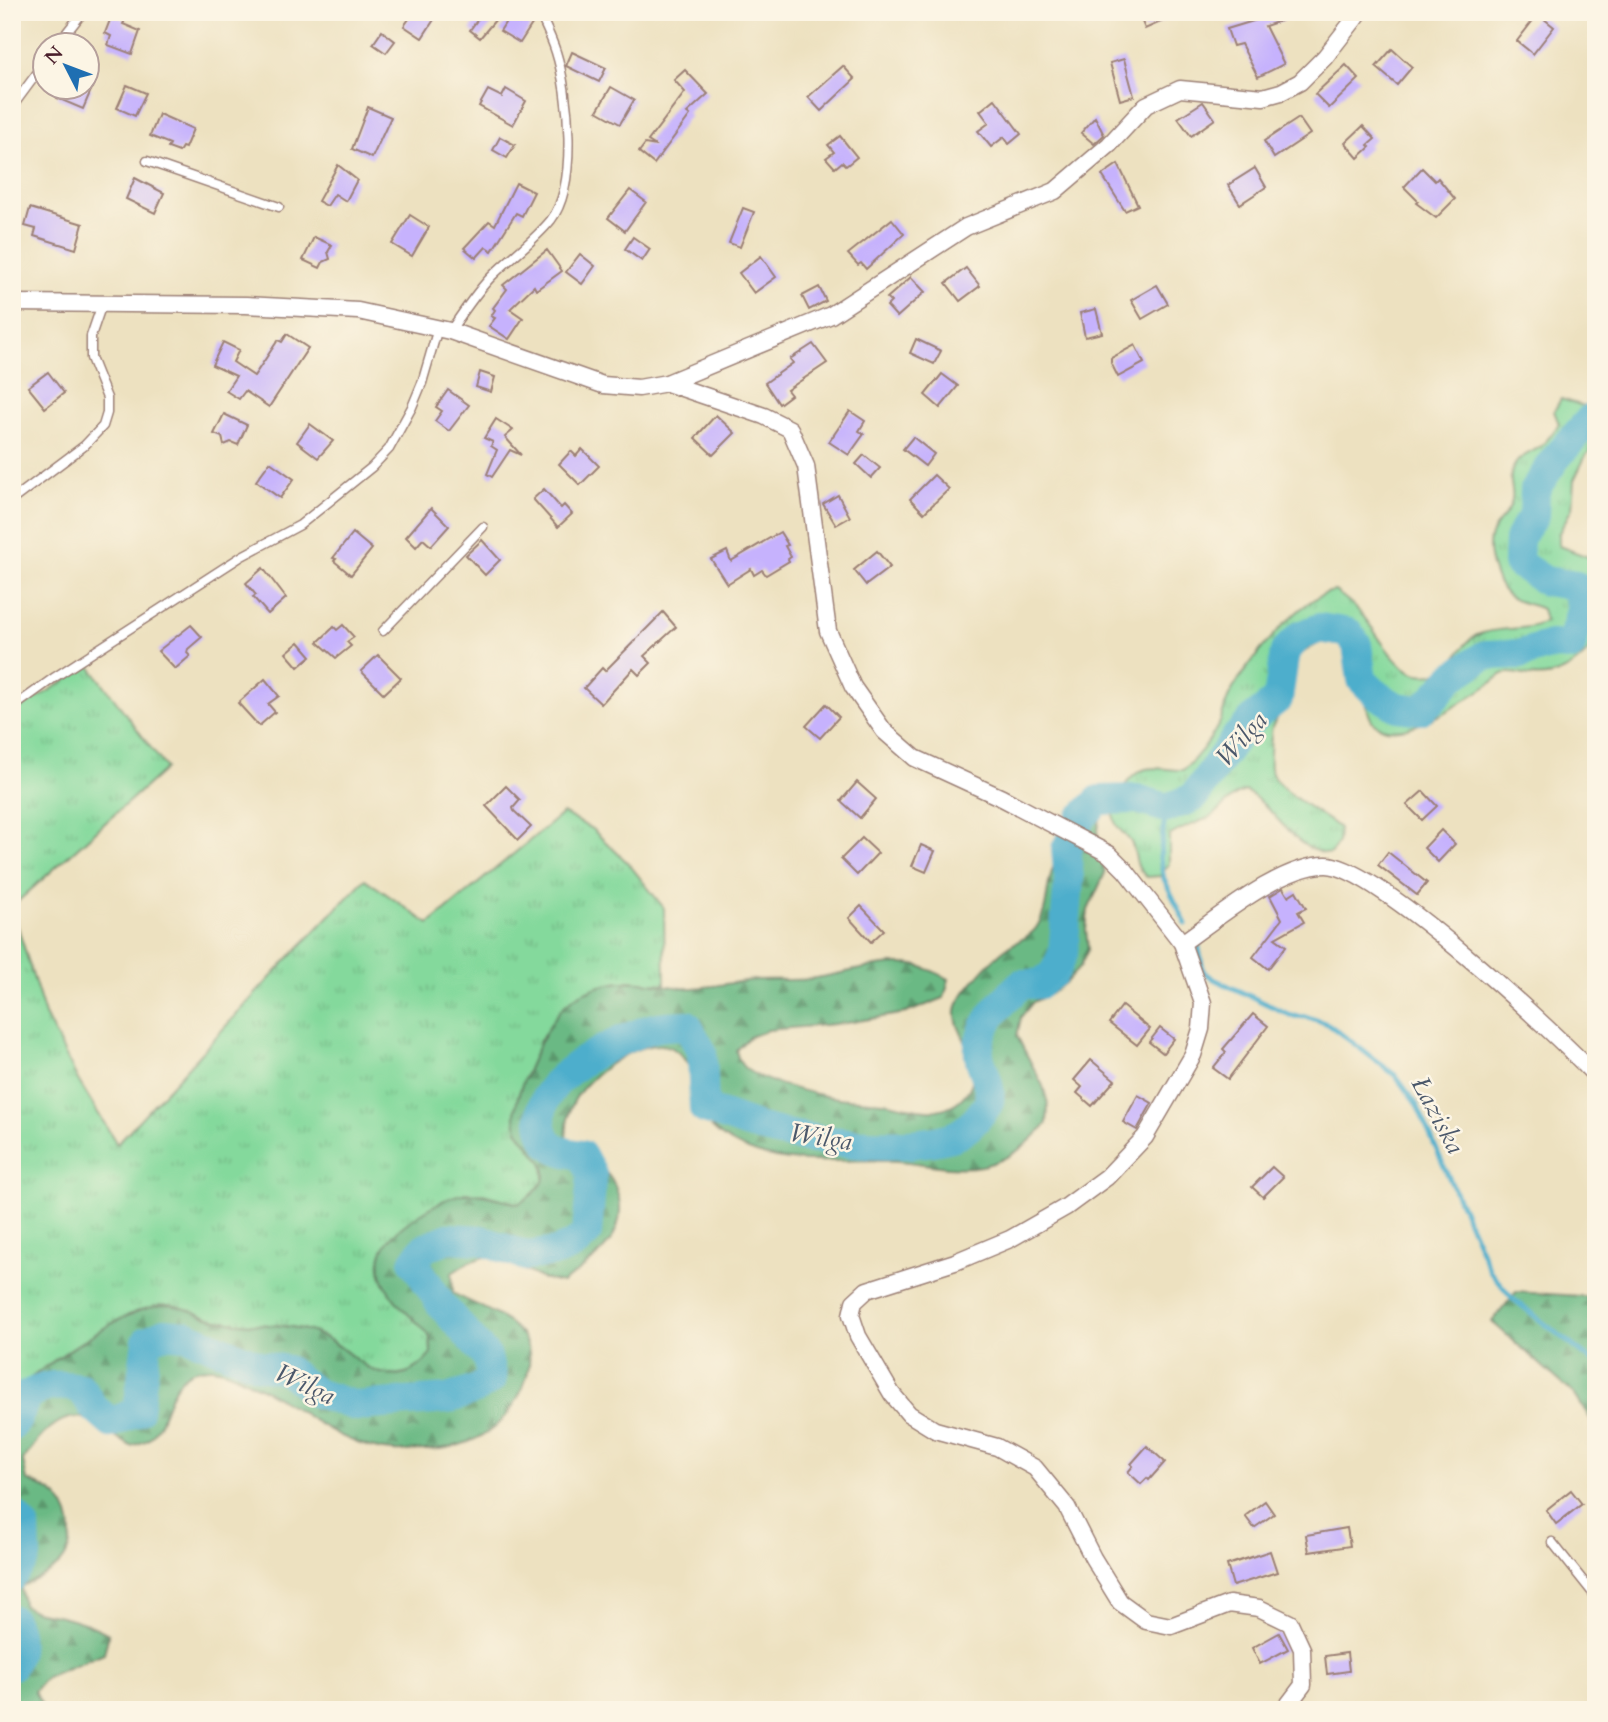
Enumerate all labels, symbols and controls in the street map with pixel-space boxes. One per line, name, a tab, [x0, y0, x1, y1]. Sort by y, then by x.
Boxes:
north arrow	[32, 32, 102, 102]
text: N	[39, 40, 70, 70]
water label: Wilga	[1207, 704, 1275, 774]
water label: Łaziska	[1403, 1070, 1473, 1160]
water label: Wilga	[787, 1115, 855, 1159]
water label: Wilga	[269, 1355, 341, 1413]

